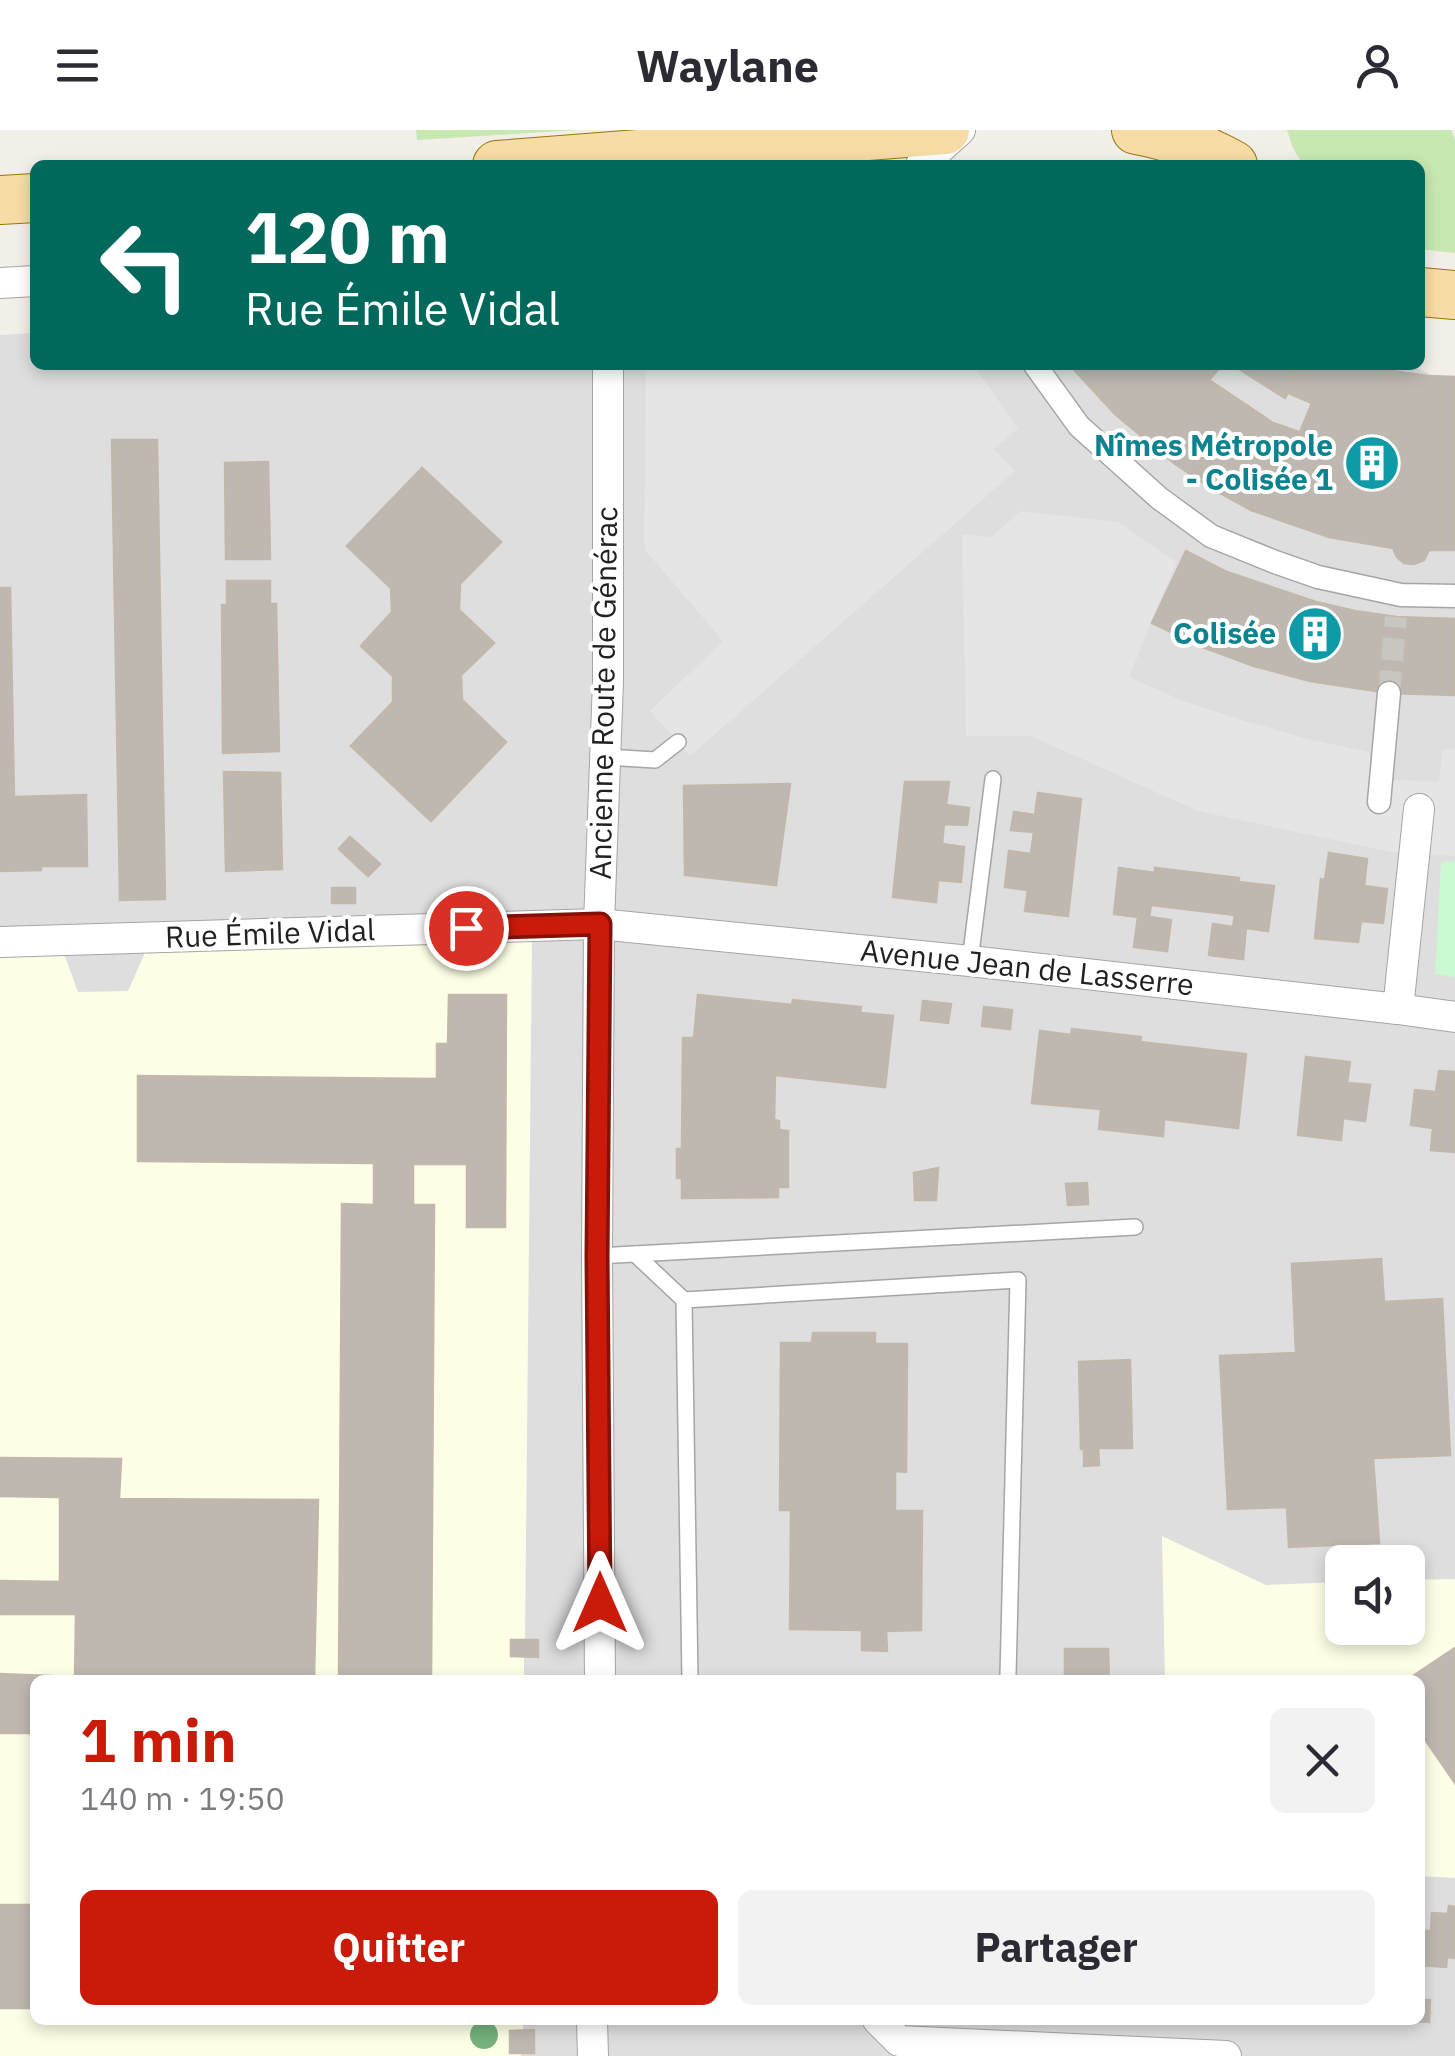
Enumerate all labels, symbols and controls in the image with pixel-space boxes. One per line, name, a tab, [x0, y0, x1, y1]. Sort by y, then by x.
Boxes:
text: Waylane	[636, 36, 819, 94]
icon: menu	[50, 38, 105, 93]
icon: person	[1350, 38, 1405, 93]
text: 120 m	[245, 191, 450, 282]
icon: left	[80, 200, 210, 330]
text: Rue Émile Vidal	[245, 279, 560, 337]
place label: Nîmes Métropole - Colisée 1	[1094, 425, 1333, 498]
building icon: Nîmes Métropole - Colisée 1	[1342, 433, 1402, 493]
street label: Ancienne Route de Générac	[580, 506, 625, 880]
building icon: Colisée	[1285, 604, 1345, 664]
place label: Colisée	[1173, 613, 1276, 652]
pin	[424, 886, 509, 971]
icon: arrive	[439, 901, 494, 956]
street label: Rue Émile Vidal	[164, 909, 376, 956]
street label: Avenue Jean de Lasserre	[859, 930, 1196, 1003]
map controls	[1325, 1545, 1425, 1645]
button: sound	[1325, 1545, 1425, 1645]
position arrow	[548, 1551, 652, 1655]
text: 1 min	[80, 1700, 237, 1779]
button: close	[1270, 1708, 1375, 1813]
text: 140 m · 19:50	[80, 1777, 285, 1819]
button: Quitter	[80, 1890, 718, 2005]
button: Partager	[738, 1890, 1375, 2005]

